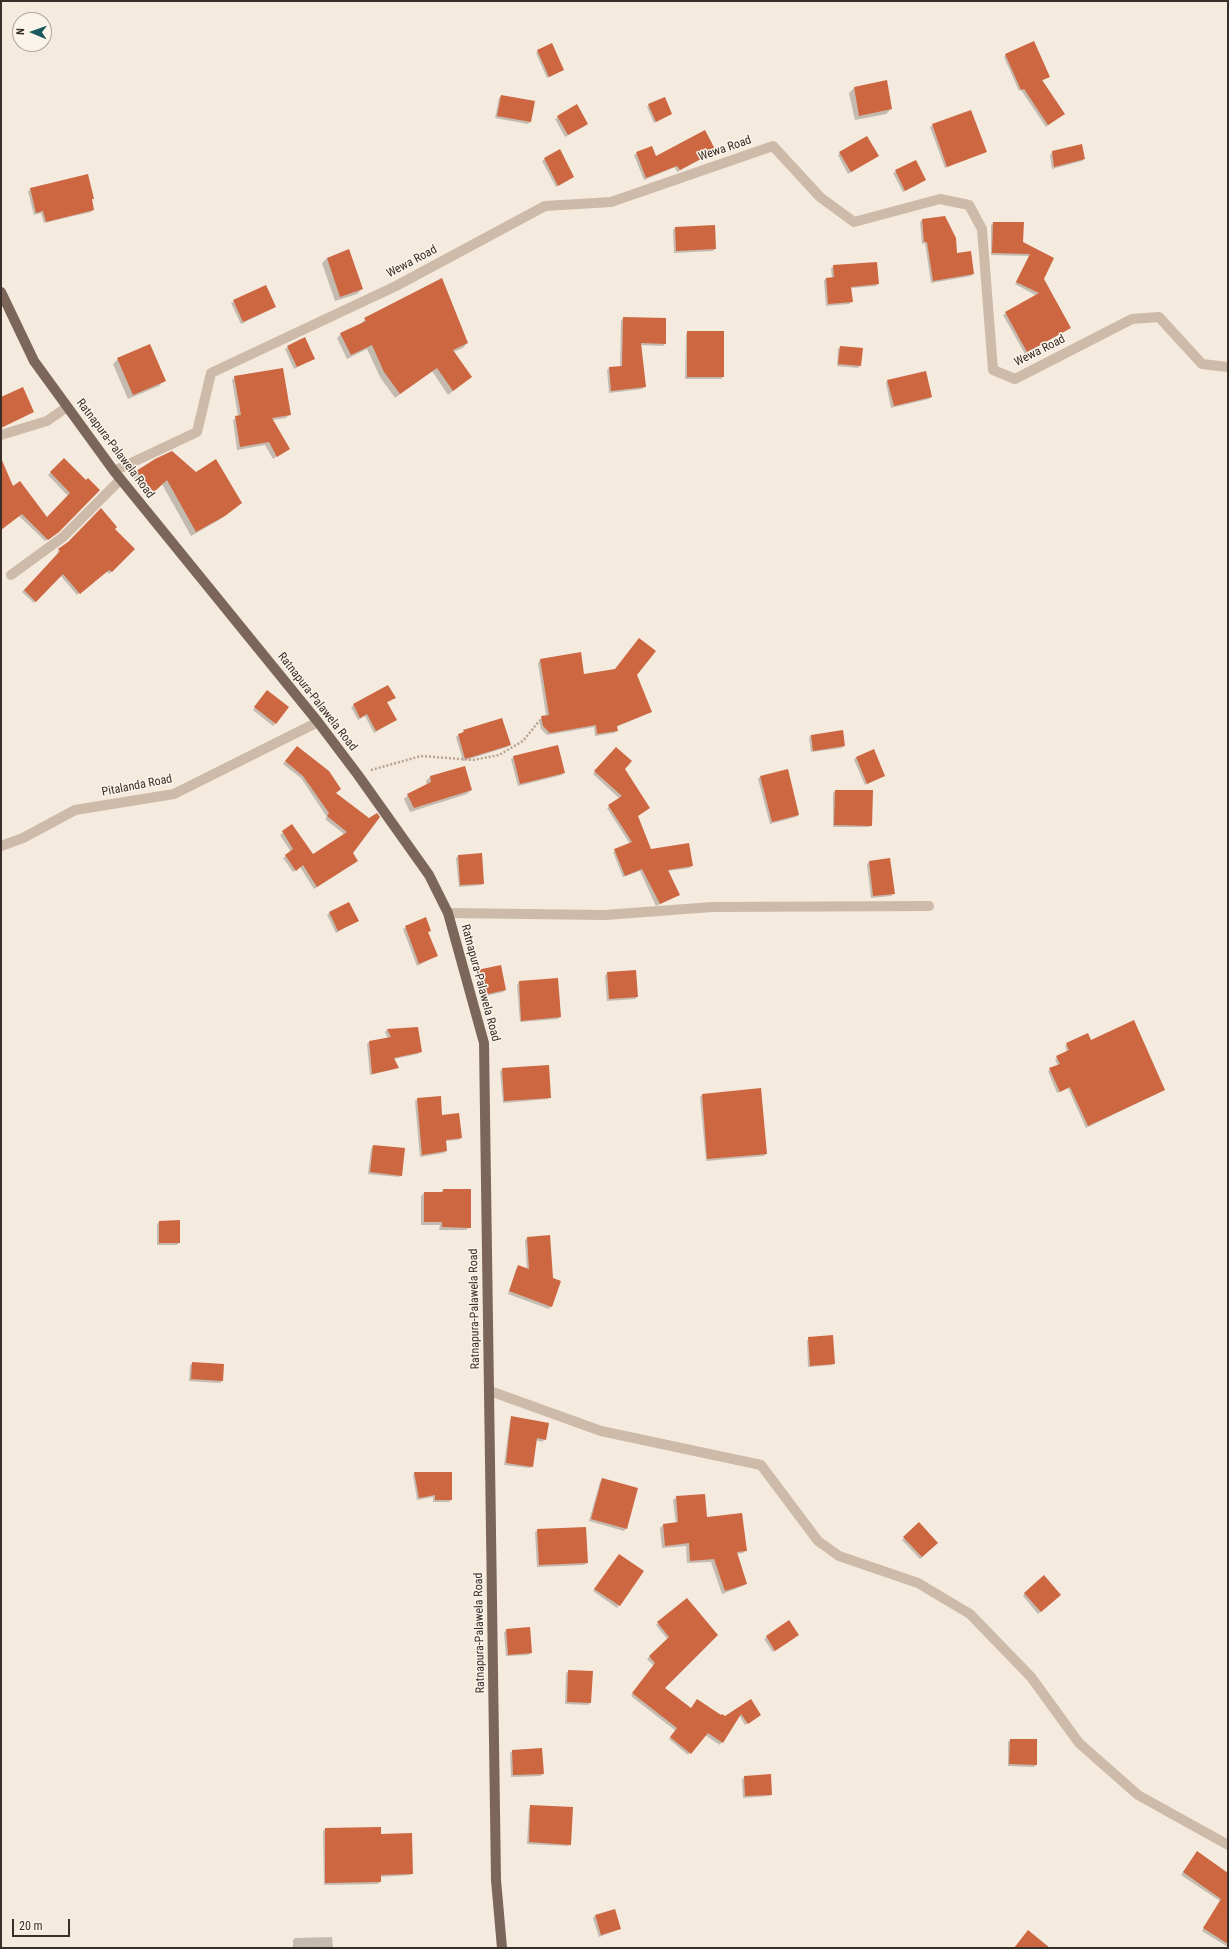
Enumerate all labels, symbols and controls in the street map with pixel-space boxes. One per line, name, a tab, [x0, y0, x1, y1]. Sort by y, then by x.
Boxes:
north arrow	[12, 12, 52, 52]
text: N	[14, 28, 27, 35]
street label: Wewa Road	[697, 133, 753, 165]
street label: Wewa Road	[384, 243, 440, 281]
street label: Wewa Road	[1012, 332, 1068, 370]
street label: Ratnapura-Palawela Road	[73, 396, 157, 502]
street label: Ratnapura-Palawela Road	[274, 650, 360, 754]
street label: Pitalanda Road	[101, 772, 173, 800]
street label: Ratnapura-Palawela Road	[457, 923, 503, 1043]
street label: Ratnapura-Palawela Road	[467, 1249, 483, 1369]
street label: Ratnapura-Palawela Road	[472, 1573, 488, 1693]
scale bar	[14, 1911, 72, 1937]
text: 20 m	[19, 1919, 43, 1933]

